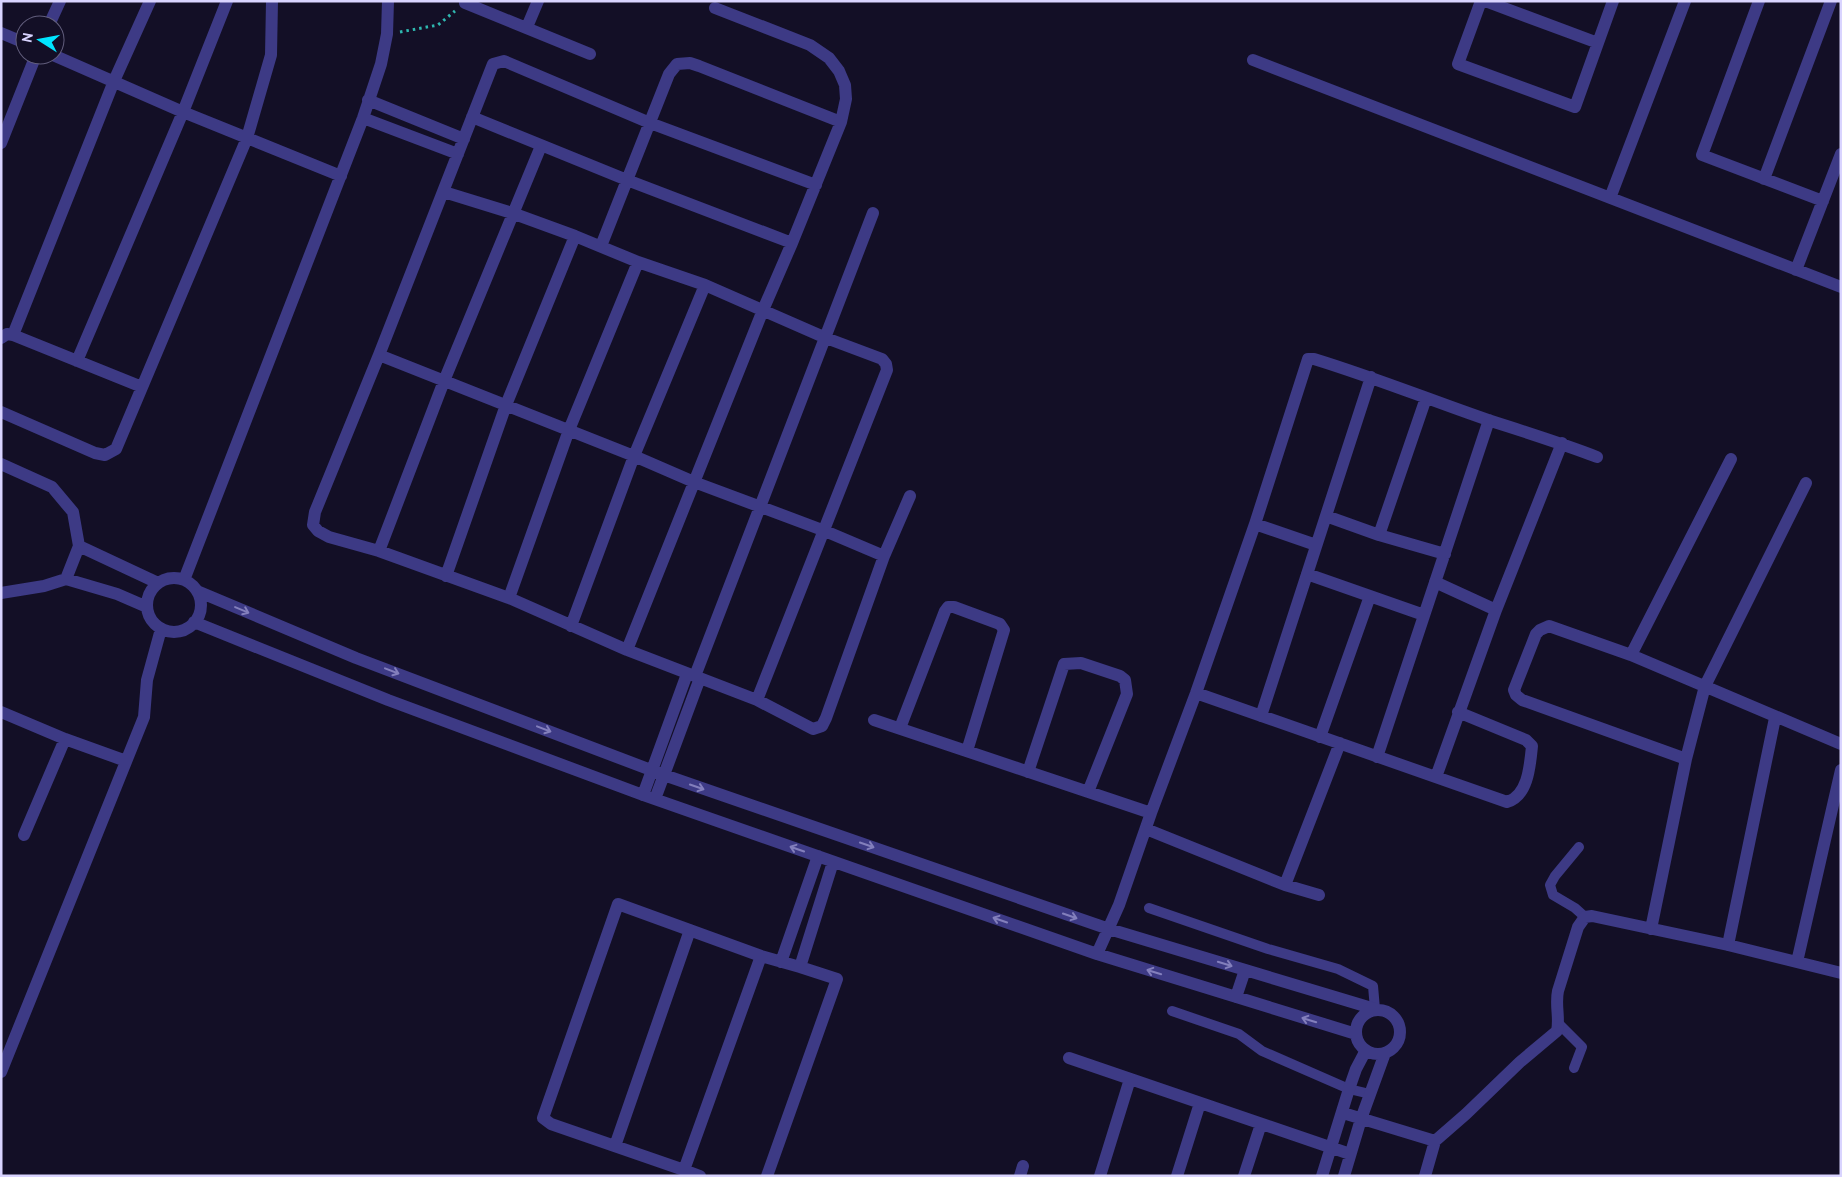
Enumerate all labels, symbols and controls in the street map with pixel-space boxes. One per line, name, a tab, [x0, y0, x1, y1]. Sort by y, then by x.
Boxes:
north arrow	[15, 15, 65, 65]
text: N	[18, 31, 37, 44]
one-way arrow	[234, 605, 249, 615]
one-way arrow	[384, 667, 399, 676]
one-way arrow	[536, 725, 551, 734]
one-way arrow	[689, 783, 704, 792]
one-way arrow	[859, 841, 875, 851]
one-way arrow	[790, 844, 805, 853]
one-way arrow	[1062, 911, 1078, 921]
one-way arrow	[993, 915, 1008, 924]
one-way arrow	[1217, 960, 1233, 970]
one-way arrow	[1147, 966, 1163, 976]
one-way arrow	[1302, 1015, 1318, 1024]

